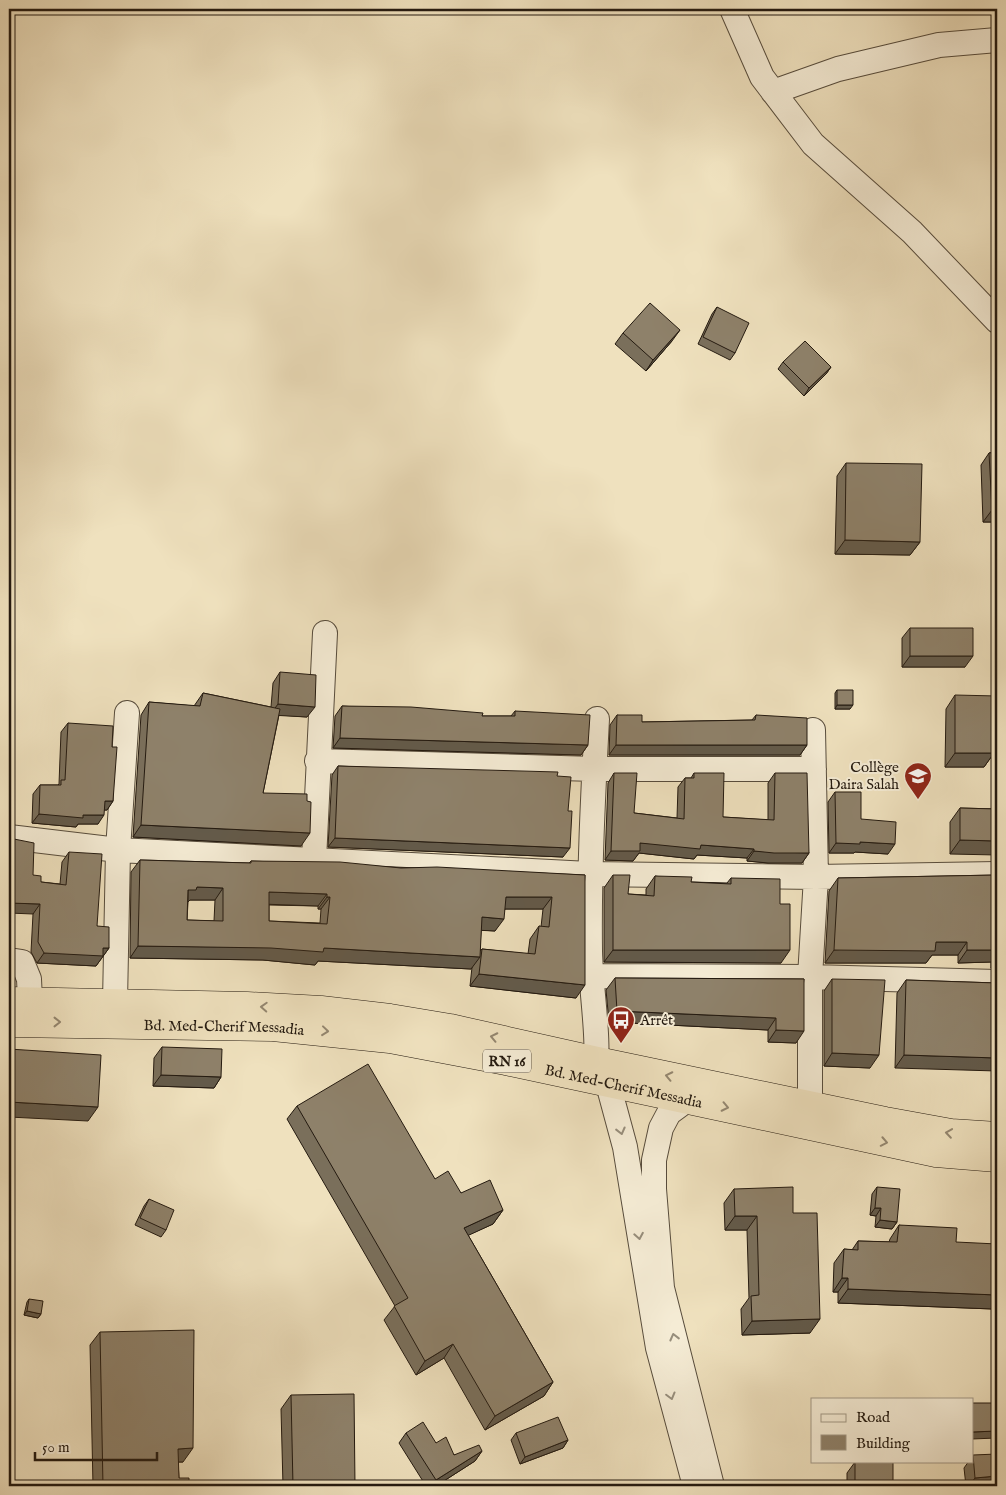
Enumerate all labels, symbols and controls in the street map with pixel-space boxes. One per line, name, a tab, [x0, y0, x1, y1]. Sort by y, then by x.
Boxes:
place label: Collège Daira Salah	[828, 758, 899, 794]
school or university icon: Collège Daira Salah	[903, 761, 933, 800]
one-way arrow	[259, 1002, 267, 1012]
bus stop icon: Arrêt	[606, 1005, 636, 1044]
place label: Arrêt	[639, 1011, 673, 1030]
street label: Bd. Med-Cherif Messadia	[143, 1016, 306, 1040]
one-way arrow	[54, 1017, 62, 1027]
one-way arrow	[321, 1025, 329, 1036]
one-way arrow	[489, 1032, 498, 1043]
road number: RN 16	[483, 1050, 531, 1072]
street label: Bd. Med-Cherif Messadia	[543, 1061, 705, 1113]
one-way arrow	[665, 1072, 674, 1082]
one-way arrow	[720, 1102, 729, 1112]
one-way arrow	[615, 1127, 626, 1136]
one-way arrow	[944, 1128, 953, 1138]
one-way arrow	[879, 1136, 888, 1147]
one-way arrow	[633, 1232, 643, 1241]
one-way arrow	[669, 1333, 680, 1342]
one-way arrow	[665, 1391, 676, 1400]
legend	[811, 1398, 974, 1462]
text: Road	[856, 1408, 891, 1427]
scale bar	[35, 1430, 158, 1462]
text: Building	[856, 1434, 911, 1453]
text: 50 m	[42, 1438, 70, 1457]

